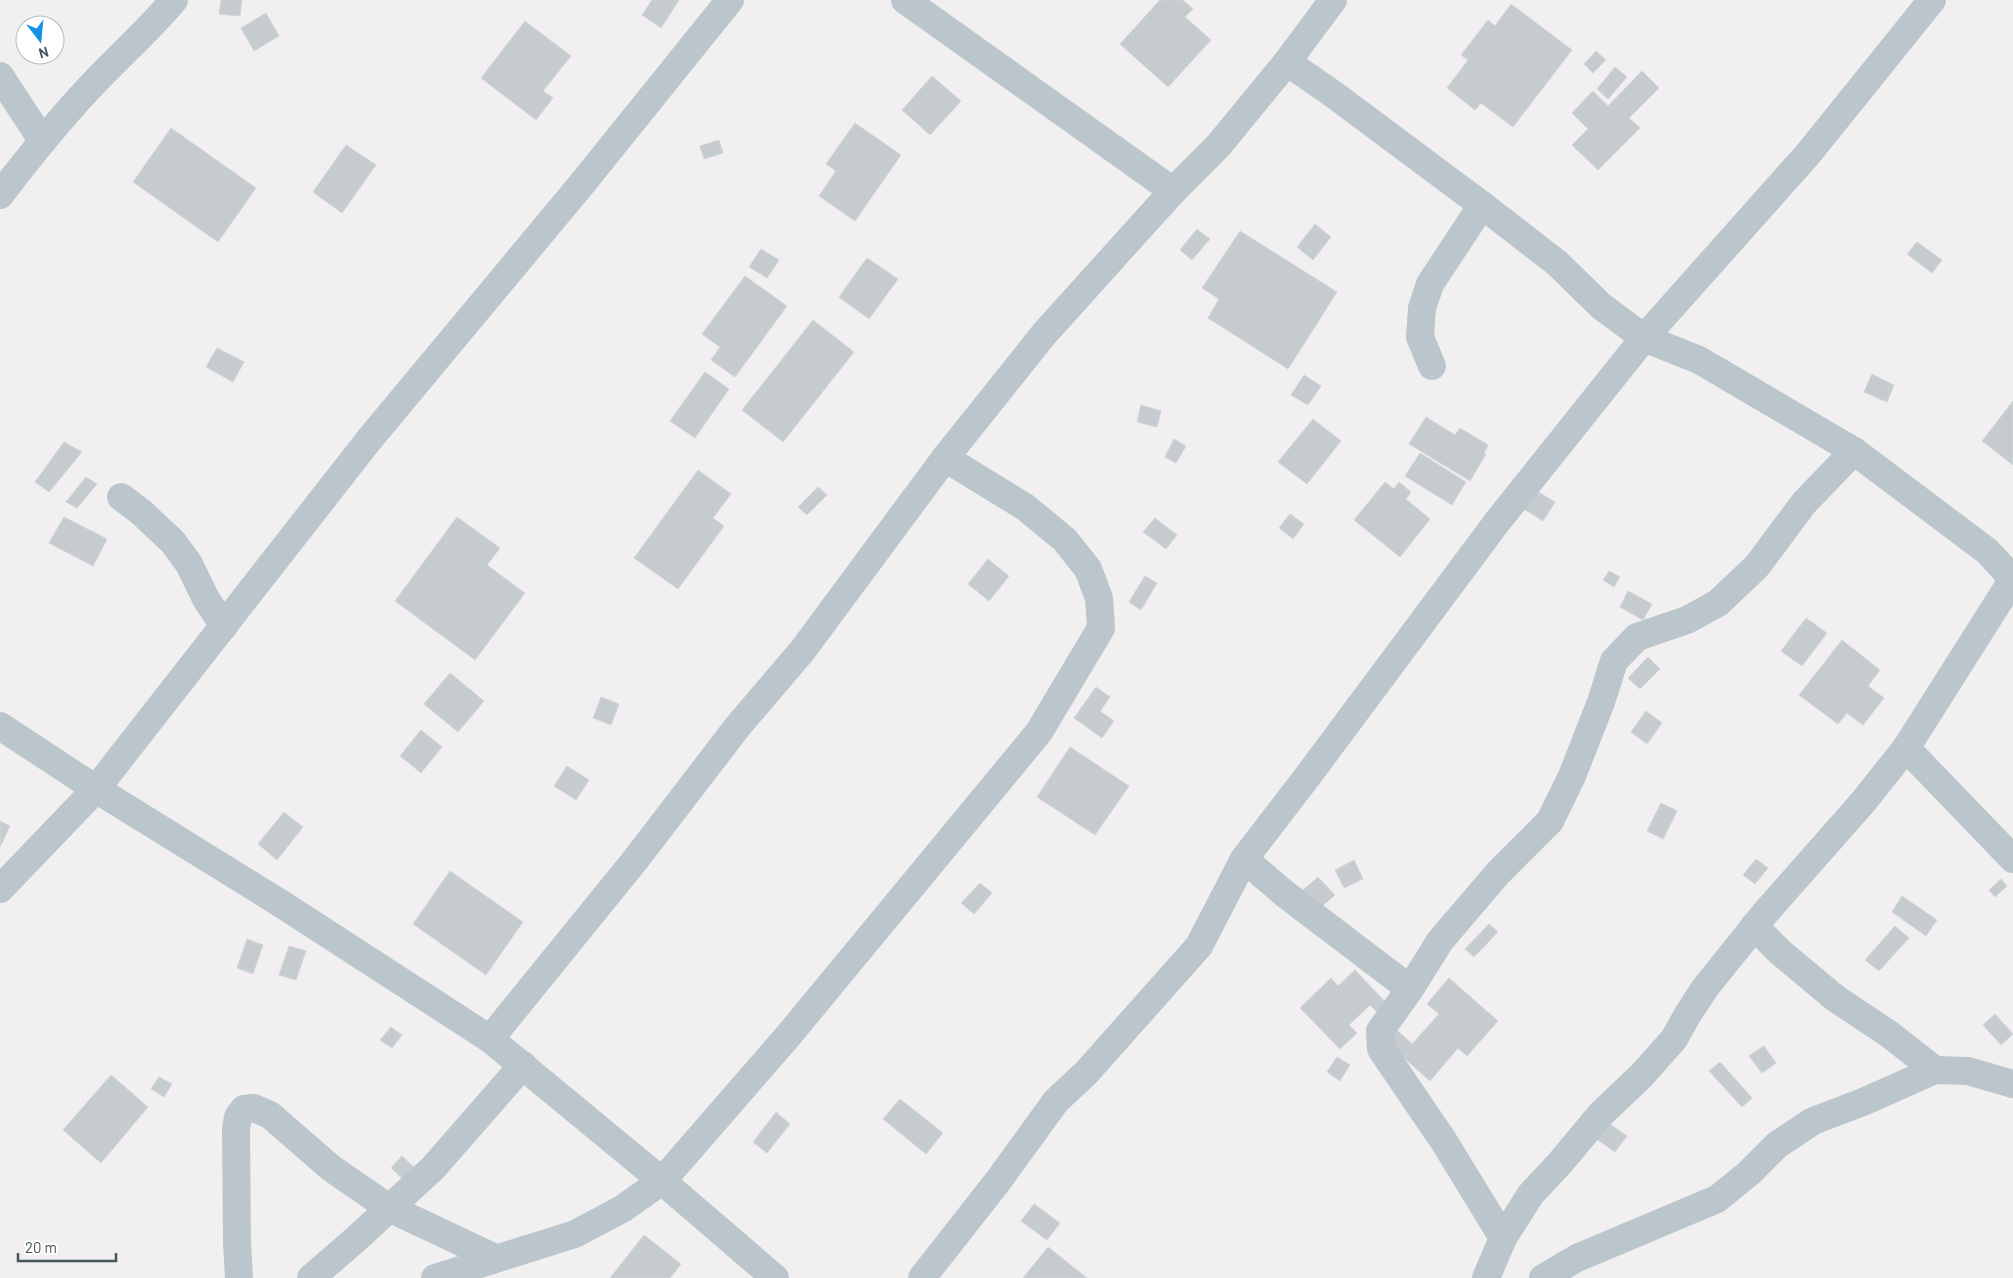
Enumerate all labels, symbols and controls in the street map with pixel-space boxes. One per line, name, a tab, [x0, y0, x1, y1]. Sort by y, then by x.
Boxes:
north arrow	[15, 15, 65, 65]
text: N	[37, 44, 51, 62]
scale bar	[18, 1230, 115, 1262]
text: 20 m	[25, 1238, 57, 1256]

